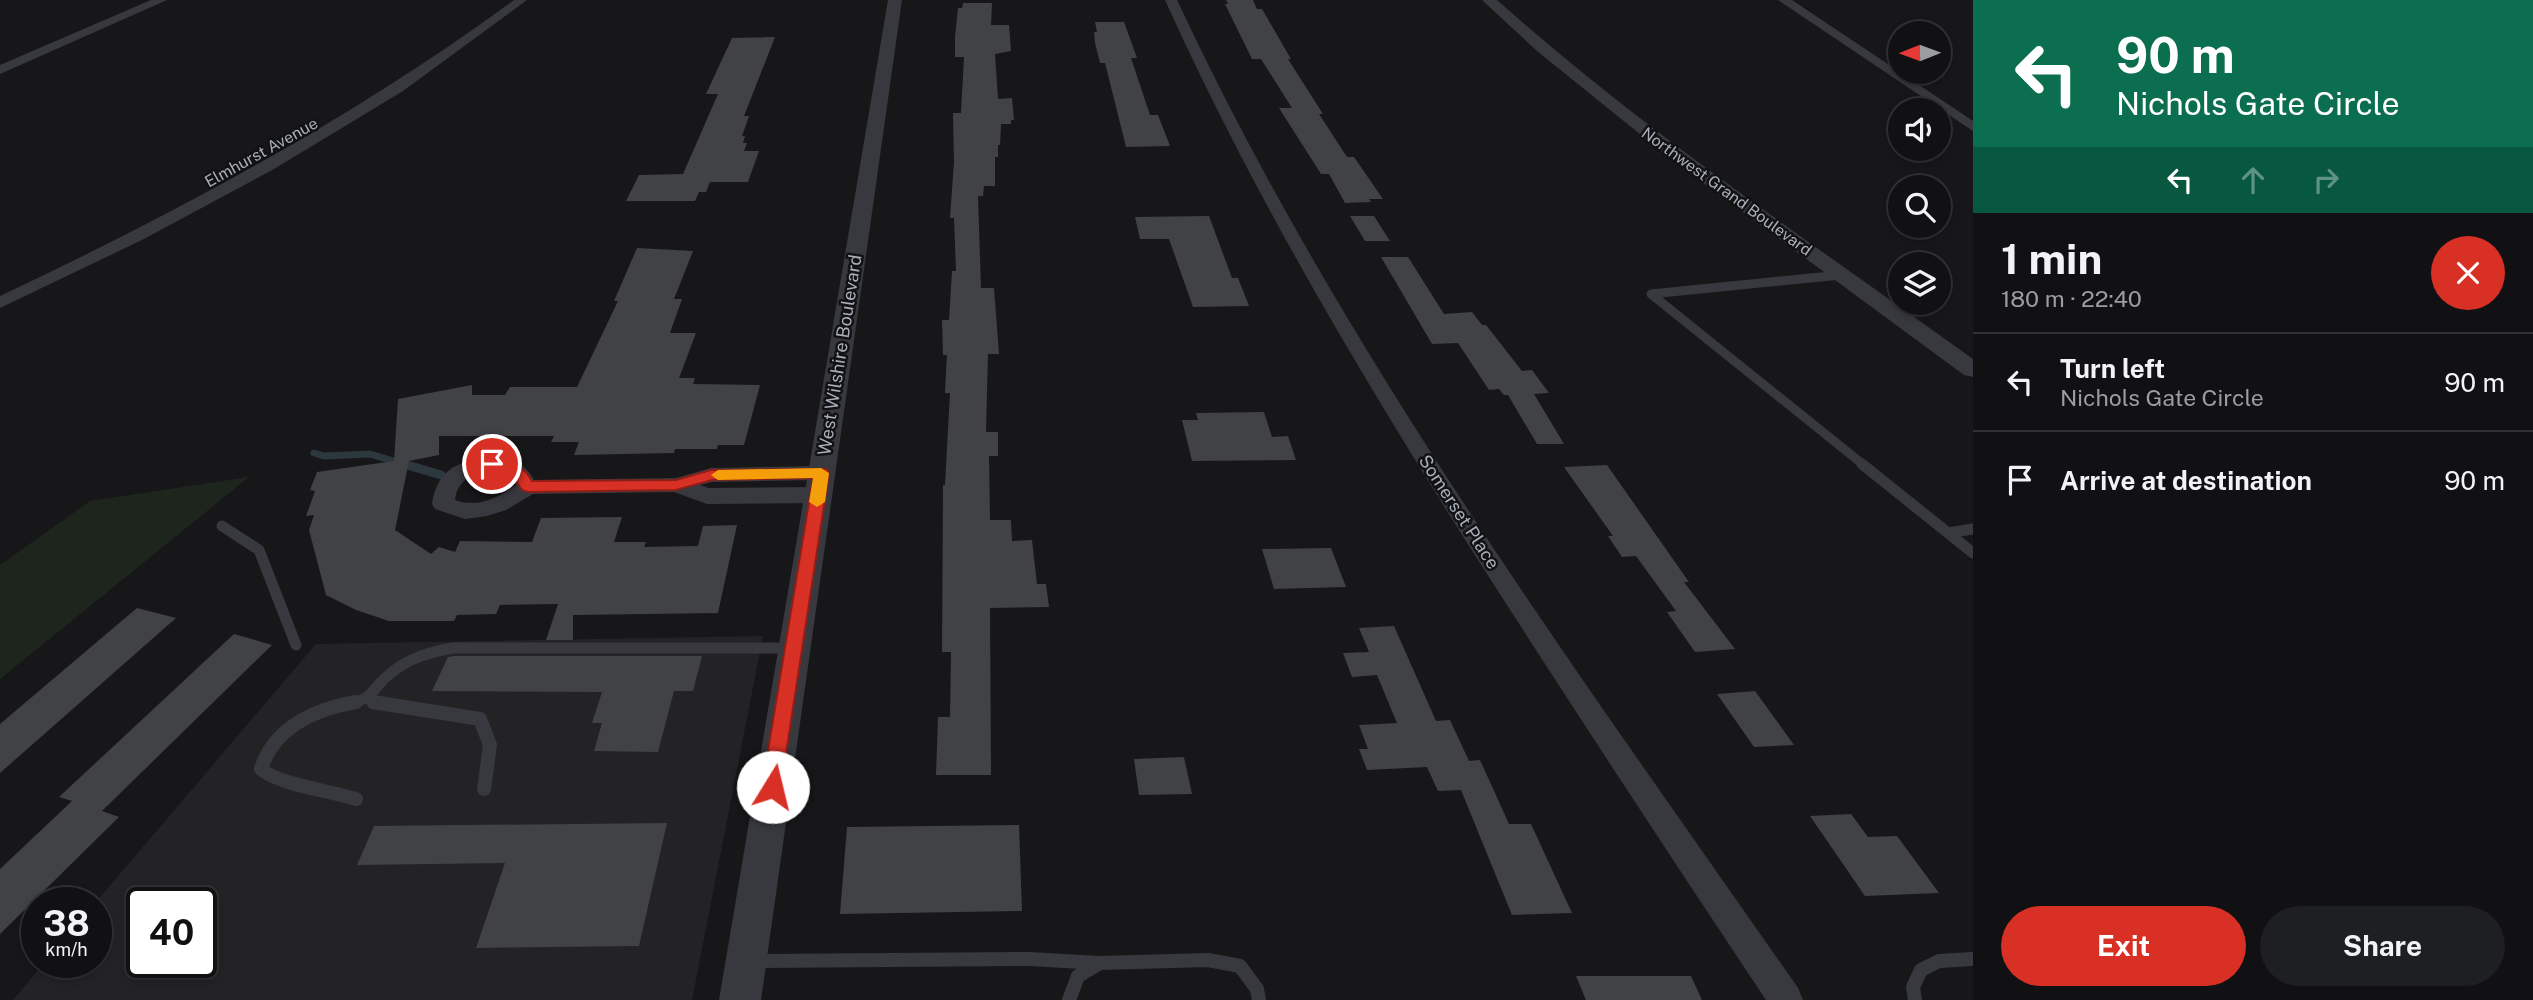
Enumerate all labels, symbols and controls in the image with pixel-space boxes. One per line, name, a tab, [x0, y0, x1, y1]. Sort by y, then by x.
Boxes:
north arrow	[1888, 21, 1951, 84]
map controls	[1888, 21, 1951, 315]
text: 90 m	[2116, 26, 2235, 84]
icon: left	[2001, 28, 2092, 119]
text: Nichols Gate Circle	[2116, 85, 2400, 122]
button: sound	[1888, 98, 1951, 161]
street label: Elmhurst Avenue	[201, 114, 321, 191]
street label: Northwest Grand Boulevard	[1638, 123, 1816, 260]
icon: left	[2161, 161, 2199, 199]
icon: ahead	[2234, 161, 2272, 199]
icon: right	[2307, 161, 2345, 199]
button: search	[1888, 175, 1951, 238]
text: 1 min	[2001, 234, 2102, 283]
button: close	[2431, 236, 2505, 310]
button: layers	[1888, 252, 1951, 315]
street label: West Wilshire Boulevard	[813, 253, 866, 457]
text: 180 m · 22:40	[2001, 285, 2142, 312]
text: Turn left	[2060, 353, 2165, 384]
icon: left	[2001, 363, 2039, 401]
text: 90 m	[2444, 367, 2505, 398]
text: Nichols Gate Circle	[2060, 384, 2264, 411]
pin	[462, 434, 522, 494]
icon: arrive	[473, 445, 511, 483]
street label: Somerset Place	[1415, 451, 1504, 573]
icon: arrive	[2001, 461, 2039, 499]
text: Arrive at destination	[2060, 465, 2312, 496]
text: 90 m	[2444, 465, 2505, 496]
position arrow	[736, 750, 810, 824]
speed limit sign: 40	[126, 887, 217, 978]
text: 38	[43, 903, 90, 944]
button: Exit	[2001, 906, 2246, 986]
button: Share	[2260, 906, 2505, 986]
text: km/h	[45, 939, 88, 960]

